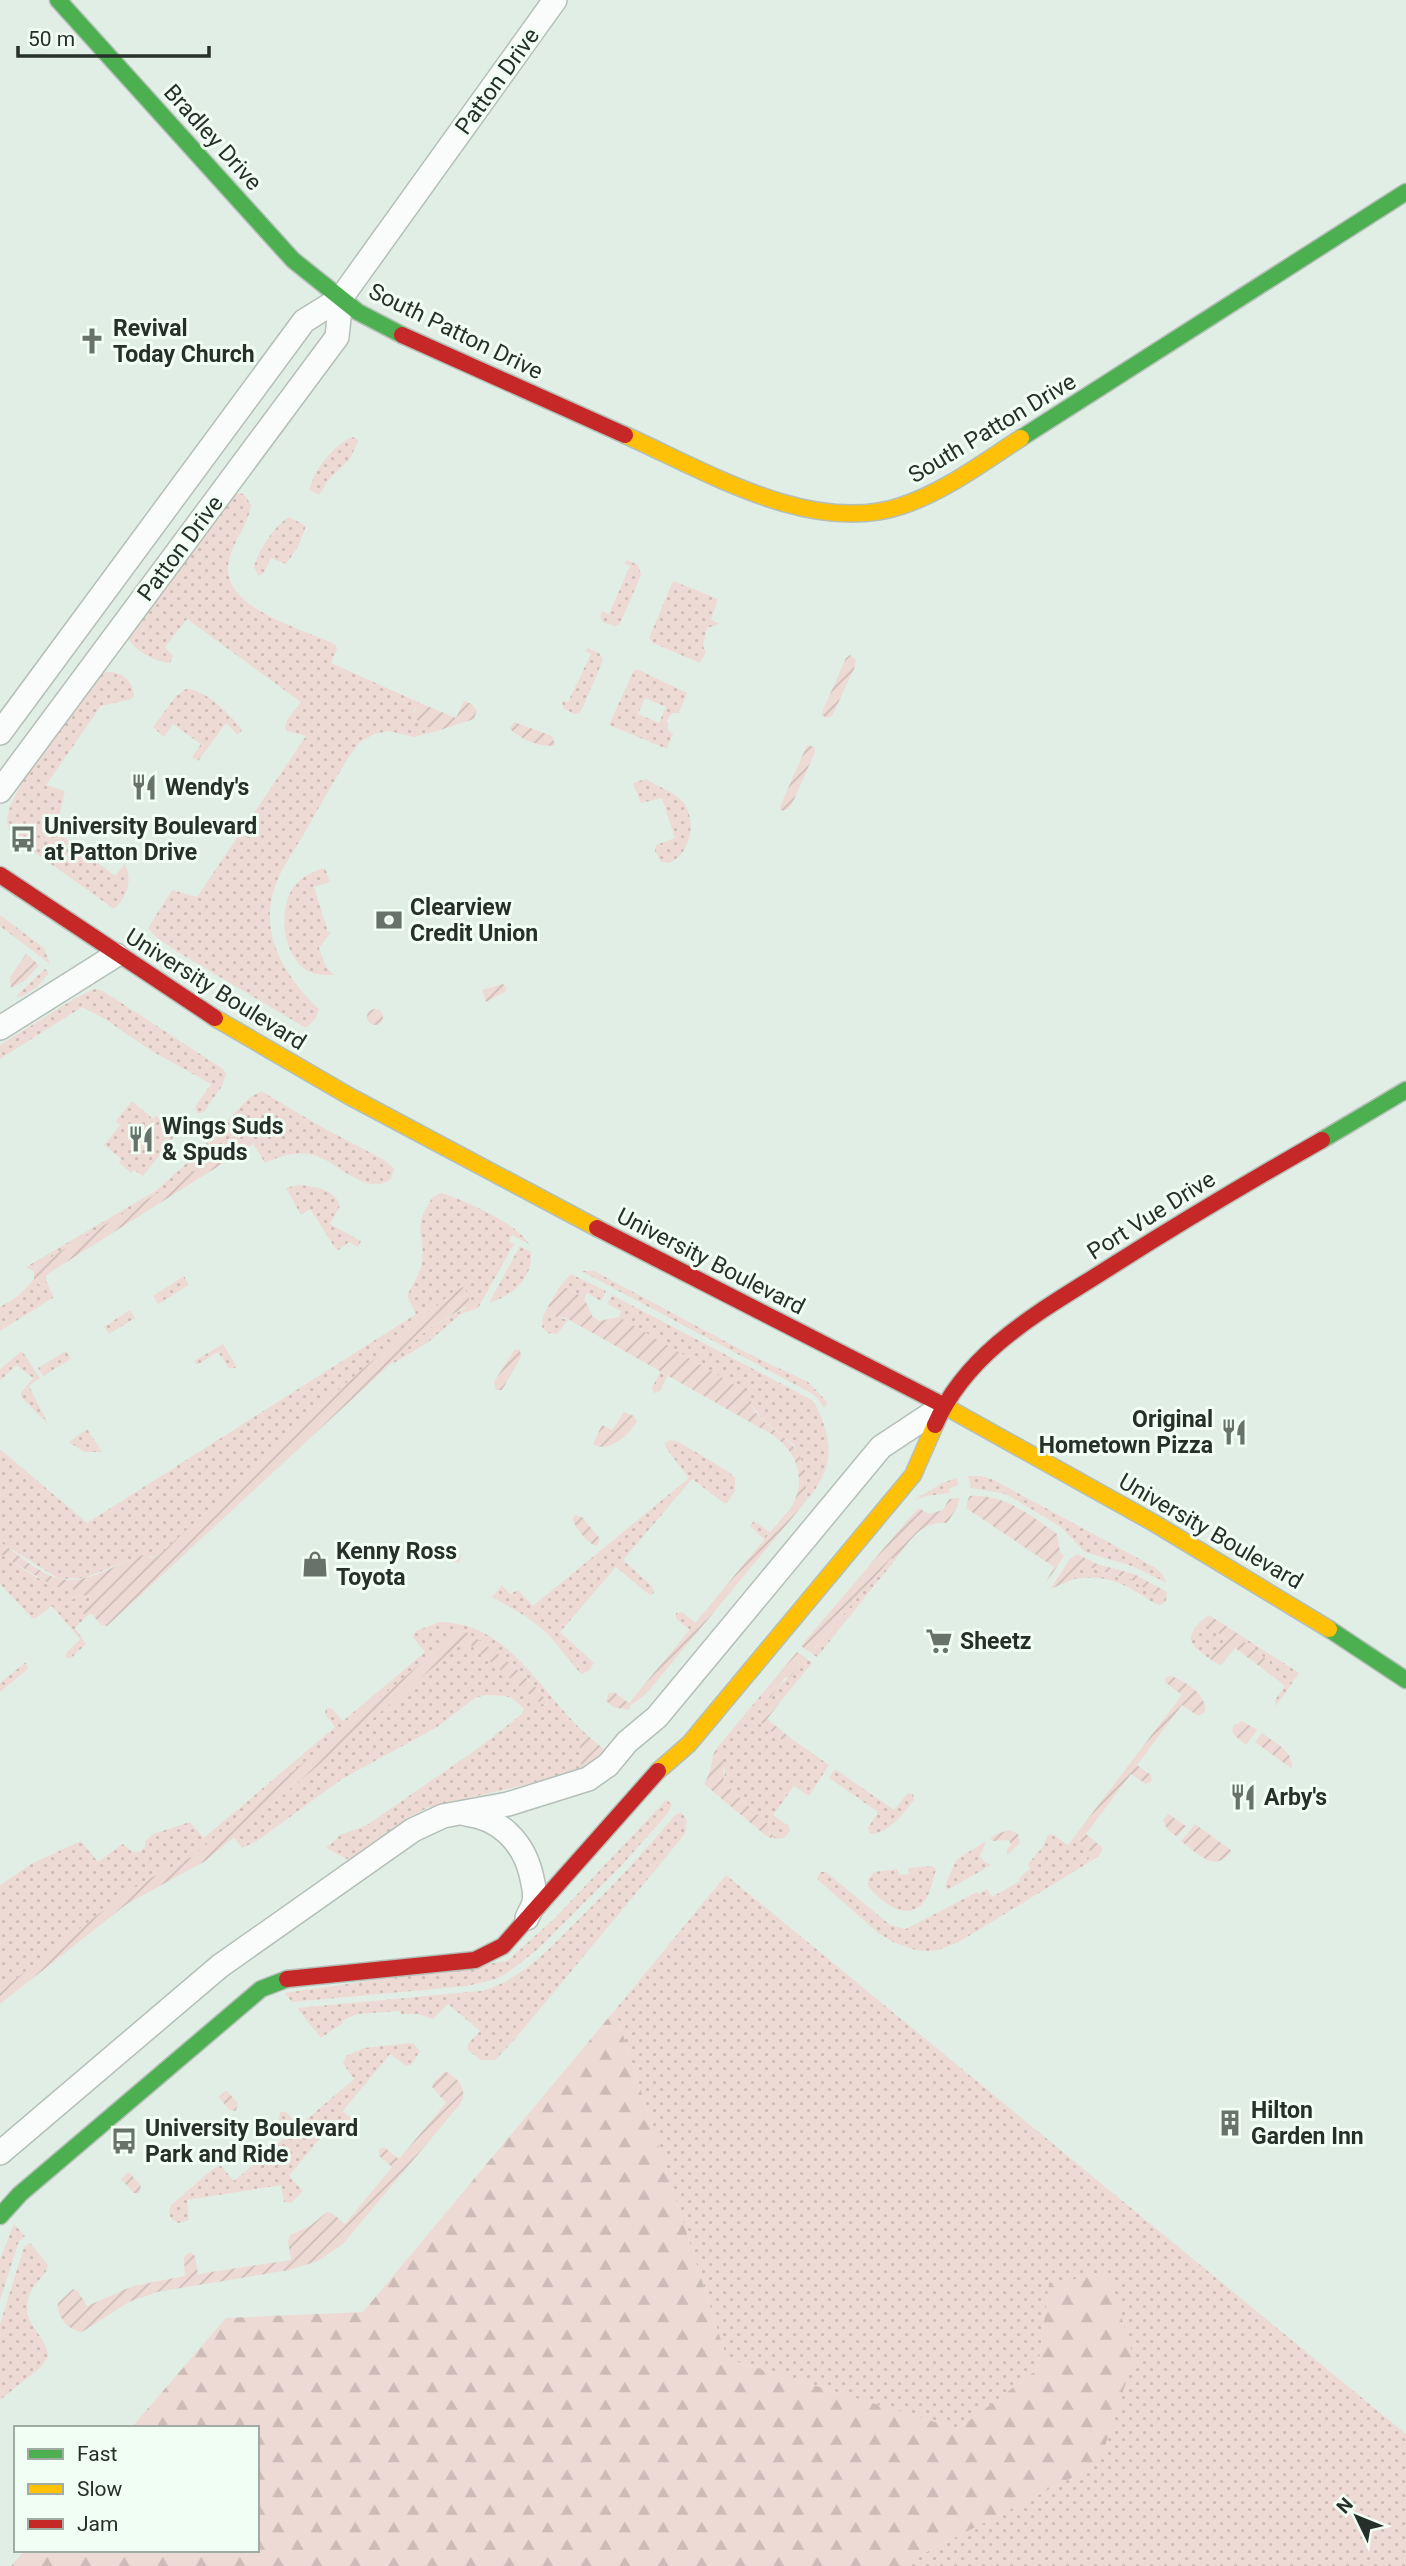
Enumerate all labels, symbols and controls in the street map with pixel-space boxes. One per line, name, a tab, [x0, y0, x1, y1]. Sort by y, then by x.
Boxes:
scale bar	[18, 14, 208, 58]
street label: Patton Drive	[450, 23, 545, 140]
text: 50 m	[28, 27, 75, 51]
street label: Bradley Drive	[158, 79, 267, 196]
street label: South Patton Drive	[364, 278, 547, 385]
place label: Revival Today Church	[113, 315, 255, 368]
church icon: Revival Today Church	[77, 326, 107, 356]
street label: South Patton Drive	[904, 368, 1081, 489]
street label: Patton Drive	[132, 490, 229, 606]
restaurant icon: Wendy's	[129, 772, 159, 802]
place label: Wendy's	[165, 774, 249, 801]
place label: University Boulevard at Patton Drive	[44, 813, 257, 866]
bus stop icon: University Boulevard at Patton Drive	[8, 824, 38, 854]
place label: Clearview Credit Union	[410, 894, 538, 947]
bank icon: Clearview Credit Union	[374, 905, 404, 935]
street label: University Boulevard	[121, 923, 311, 1056]
place label: Wings Suds & Spuds	[162, 1113, 284, 1166]
restaurant icon: Wings Suds & Spuds	[126, 1124, 156, 1154]
street label: Port Vue Drive	[1082, 1165, 1220, 1265]
street label: University Boulevard	[612, 1202, 809, 1321]
place label: Original Hometown Pizza	[1039, 1406, 1213, 1459]
restaurant icon: Original Hometown Pizza	[1219, 1417, 1249, 1447]
street label: University Boulevard	[1114, 1468, 1307, 1595]
place label: Kenny Ross Toyota	[336, 1538, 457, 1591]
shop icon: Kenny Ross Toyota	[300, 1549, 330, 1579]
supermarket icon: Sheetz	[924, 1626, 954, 1656]
place label: Sheetz	[960, 1628, 1031, 1655]
restaurant icon: Arby's	[1228, 1782, 1258, 1812]
place label: Arby's	[1264, 1784, 1327, 1811]
place label: Hilton Garden Inn	[1251, 2097, 1364, 2150]
building icon: Hilton Garden Inn	[1215, 2108, 1245, 2138]
place label: University Boulevard Park and Ride	[145, 2115, 358, 2168]
bus stop icon: University Boulevard Park and Ride	[109, 2126, 139, 2156]
legend	[14, 2426, 259, 2552]
text: Fast	[77, 2442, 118, 2466]
text: Slow	[77, 2477, 123, 2501]
north arrow	[1322, 2482, 1392, 2552]
text: N	[1332, 2493, 1358, 2518]
text: Jam	[77, 2512, 118, 2536]

